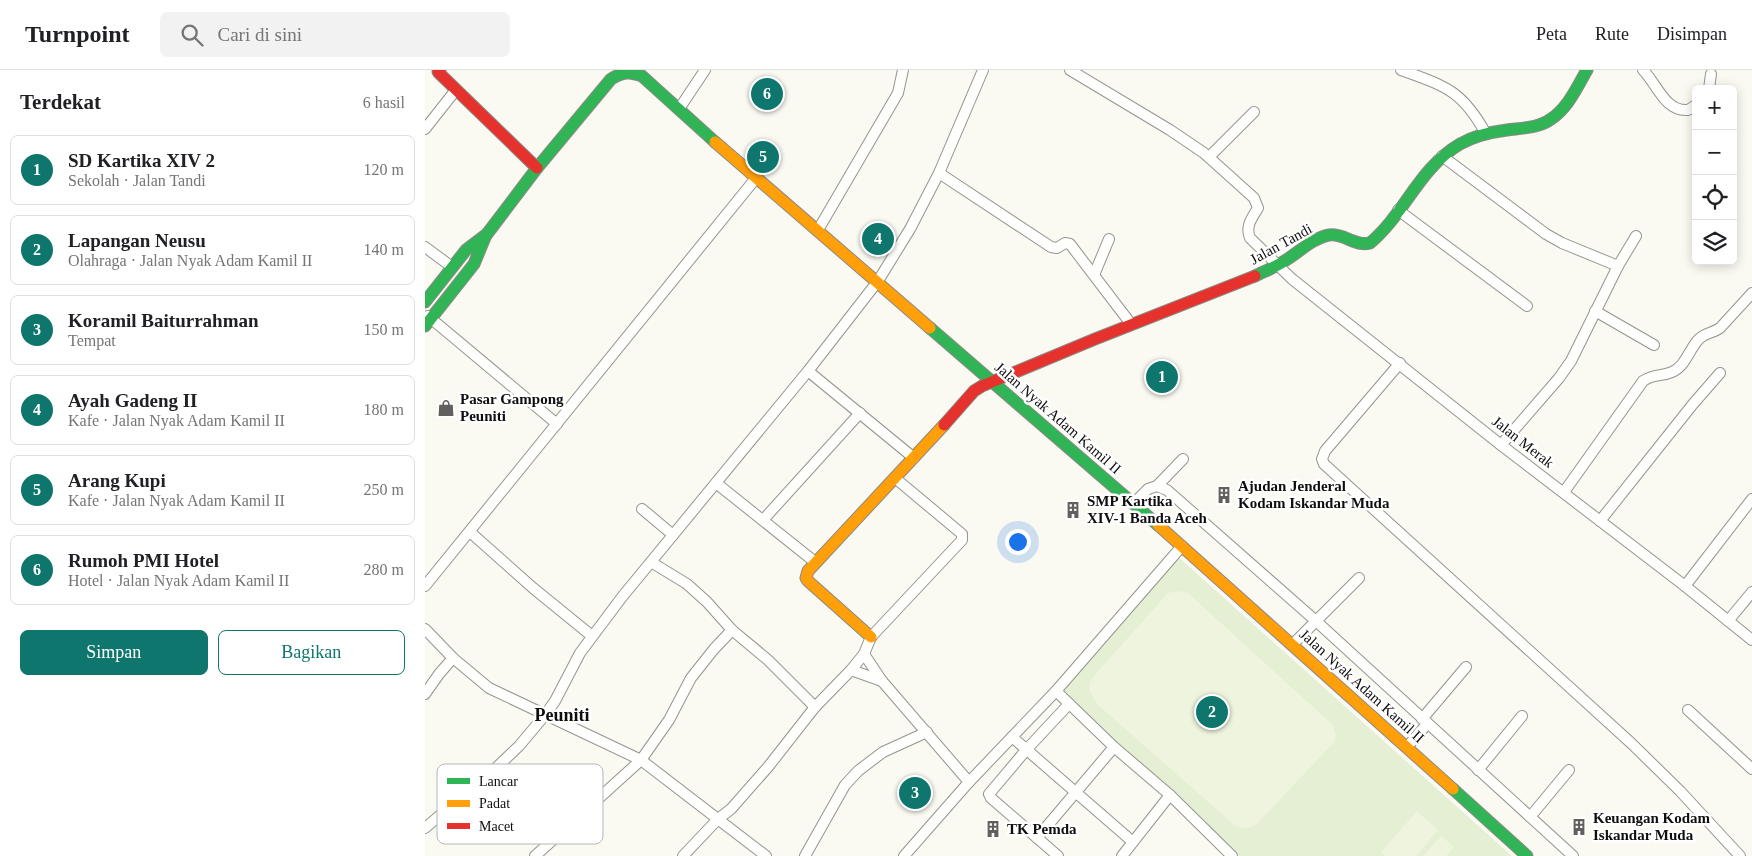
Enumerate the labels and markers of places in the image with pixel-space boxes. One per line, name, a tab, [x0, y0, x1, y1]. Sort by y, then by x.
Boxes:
pin: 6	[751, 75, 783, 113]
pin: 5	[747, 138, 779, 176]
pin: 4	[862, 220, 894, 258]
pin: 1	[1146, 358, 1178, 396]
place label: Pasar Gampong Peuniti	[460, 391, 564, 424]
shop icon: Pasar Gampong Peuniti	[436, 398, 456, 418]
place label: Ajudan Jenderal Kodam Iskandar Muda	[1238, 478, 1390, 511]
building icon: Ajudan Jenderal Kodam Iskandar Muda	[1214, 485, 1234, 505]
place label: SMP Kartika XIV-1 Banda Aceh	[1087, 493, 1207, 526]
building icon: SMP Kartika XIV-1 Banda Aceh	[1063, 500, 1083, 520]
pin: 2	[1196, 693, 1228, 731]
pin: 3	[899, 774, 931, 812]
place label: Keuangan Kodam Iskandar Muda	[1593, 810, 1711, 843]
building icon: Keuangan Kodam Iskandar Muda	[1569, 817, 1589, 837]
building icon: TK Pemda	[983, 819, 1003, 839]
place label: TK Pemda	[1007, 821, 1077, 837]

